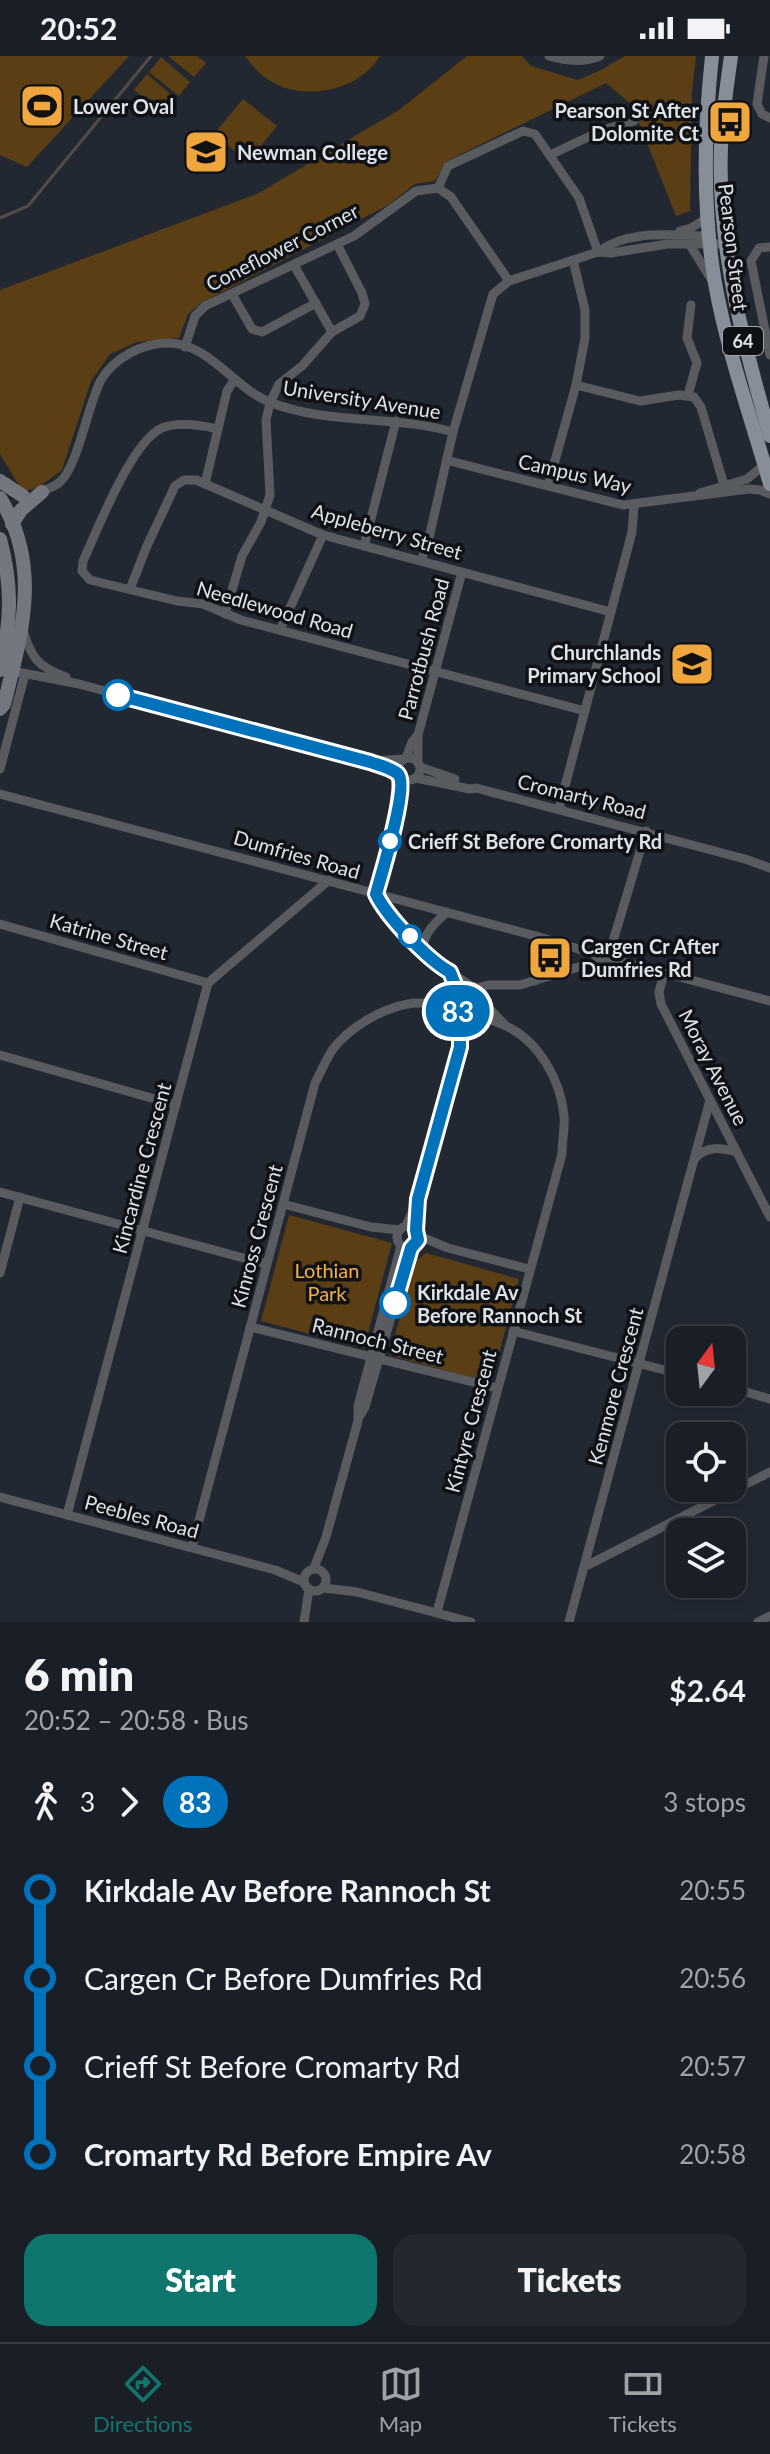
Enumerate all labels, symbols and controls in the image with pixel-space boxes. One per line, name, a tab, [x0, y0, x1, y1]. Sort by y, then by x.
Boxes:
text: 20:52	[40, 10, 117, 46]
sports icon: Lower Oval	[18, 82, 66, 130]
place label: Lower Oval	[73, 94, 174, 118]
place label: Pearson St After Dolomite Ct	[555, 98, 700, 145]
bus stop icon: Pearson St After Dolomite Ct	[706, 98, 754, 146]
school or university icon: Newman College	[182, 128, 230, 176]
place label: Newman College	[237, 140, 388, 164]
street label: Pearson Street	[714, 182, 754, 312]
street label: Coneflower Corner	[202, 198, 363, 296]
road number: 64	[723, 327, 763, 355]
street label: University Avenue	[281, 375, 443, 423]
street label: Campus Way	[516, 448, 634, 498]
street label: Appleberry Street	[309, 498, 465, 564]
street label: Needlewood Road	[194, 575, 356, 643]
street label: Parrotbush Road	[393, 575, 453, 723]
place label: Churchlands Primary School	[527, 640, 661, 687]
school or university icon: Churchlands Primary School	[668, 640, 716, 688]
unlabelled marker	[103, 680, 133, 710]
street label: Cromarty Road	[515, 768, 649, 824]
street label: Dumfries Road	[231, 825, 363, 883]
place label: Crieff St Before Cromarty Rd	[408, 829, 662, 853]
marker: Crieff St Before Cromarty Rd	[379, 830, 401, 852]
street label: Katrine Street	[47, 908, 171, 964]
unlabelled marker	[399, 925, 421, 947]
bus stop icon: Cargen Cr After Dumfries Rd	[526, 934, 574, 982]
place label: Cargen Cr After Dumfries Rd	[581, 934, 720, 981]
line badge: 83	[422, 985, 494, 1037]
text: 83	[442, 994, 474, 1028]
street label: Moray Avenue	[675, 1005, 753, 1129]
street label: Kincardine Crescent	[107, 1080, 175, 1256]
street label: Kinross Crescent	[225, 1162, 287, 1310]
park label: Lothian Park	[295, 1258, 359, 1305]
place label: Kirkdale Av Before Rannoch St	[417, 1280, 583, 1327]
marker: Kirkdale Av Before Rannoch St	[380, 1288, 410, 1318]
street label: Kenmore Crescent	[582, 1305, 648, 1467]
street label: Rannoch Street	[310, 1312, 446, 1368]
north arrow	[666, 1326, 746, 1406]
map controls	[666, 1326, 746, 1598]
street label: Kintyre Crescent	[439, 1347, 501, 1495]
button: locate	[666, 1422, 746, 1502]
street label: Peebles Road	[82, 1489, 202, 1543]
button: layers	[666, 1518, 746, 1598]
text: 6 min	[24, 1648, 134, 1700]
text: $2.64	[669, 1672, 746, 1708]
text: 20:52 – 20:58 · Bus	[24, 1704, 248, 1736]
icon: walk	[24, 1780, 68, 1824]
icon: forward	[107, 1780, 151, 1824]
text: 83	[179, 1785, 212, 1819]
text: 3	[80, 1786, 95, 1818]
text: 3 stops	[663, 1786, 746, 1818]
text: Kirkdale Av Before Rannoch St	[84, 1872, 491, 1908]
text: 20:55	[679, 1874, 746, 1906]
text: Cargen Cr Before Dumfries Rd	[84, 1960, 482, 1996]
text: 20:56	[679, 1962, 746, 1994]
text: Crieff St Before Cromarty Rd	[84, 2048, 460, 2084]
text: 20:57	[679, 2050, 746, 2082]
text: Cromarty Rd Before Empire Av	[84, 2136, 492, 2172]
text: 20:58	[679, 2138, 746, 2170]
button: Start	[24, 2234, 377, 2326]
button: Tickets	[393, 2234, 746, 2326]
tab: Directions	[93, 2362, 192, 2437]
tab: Map	[379, 2362, 423, 2437]
tab: Tickets	[609, 2362, 677, 2437]

